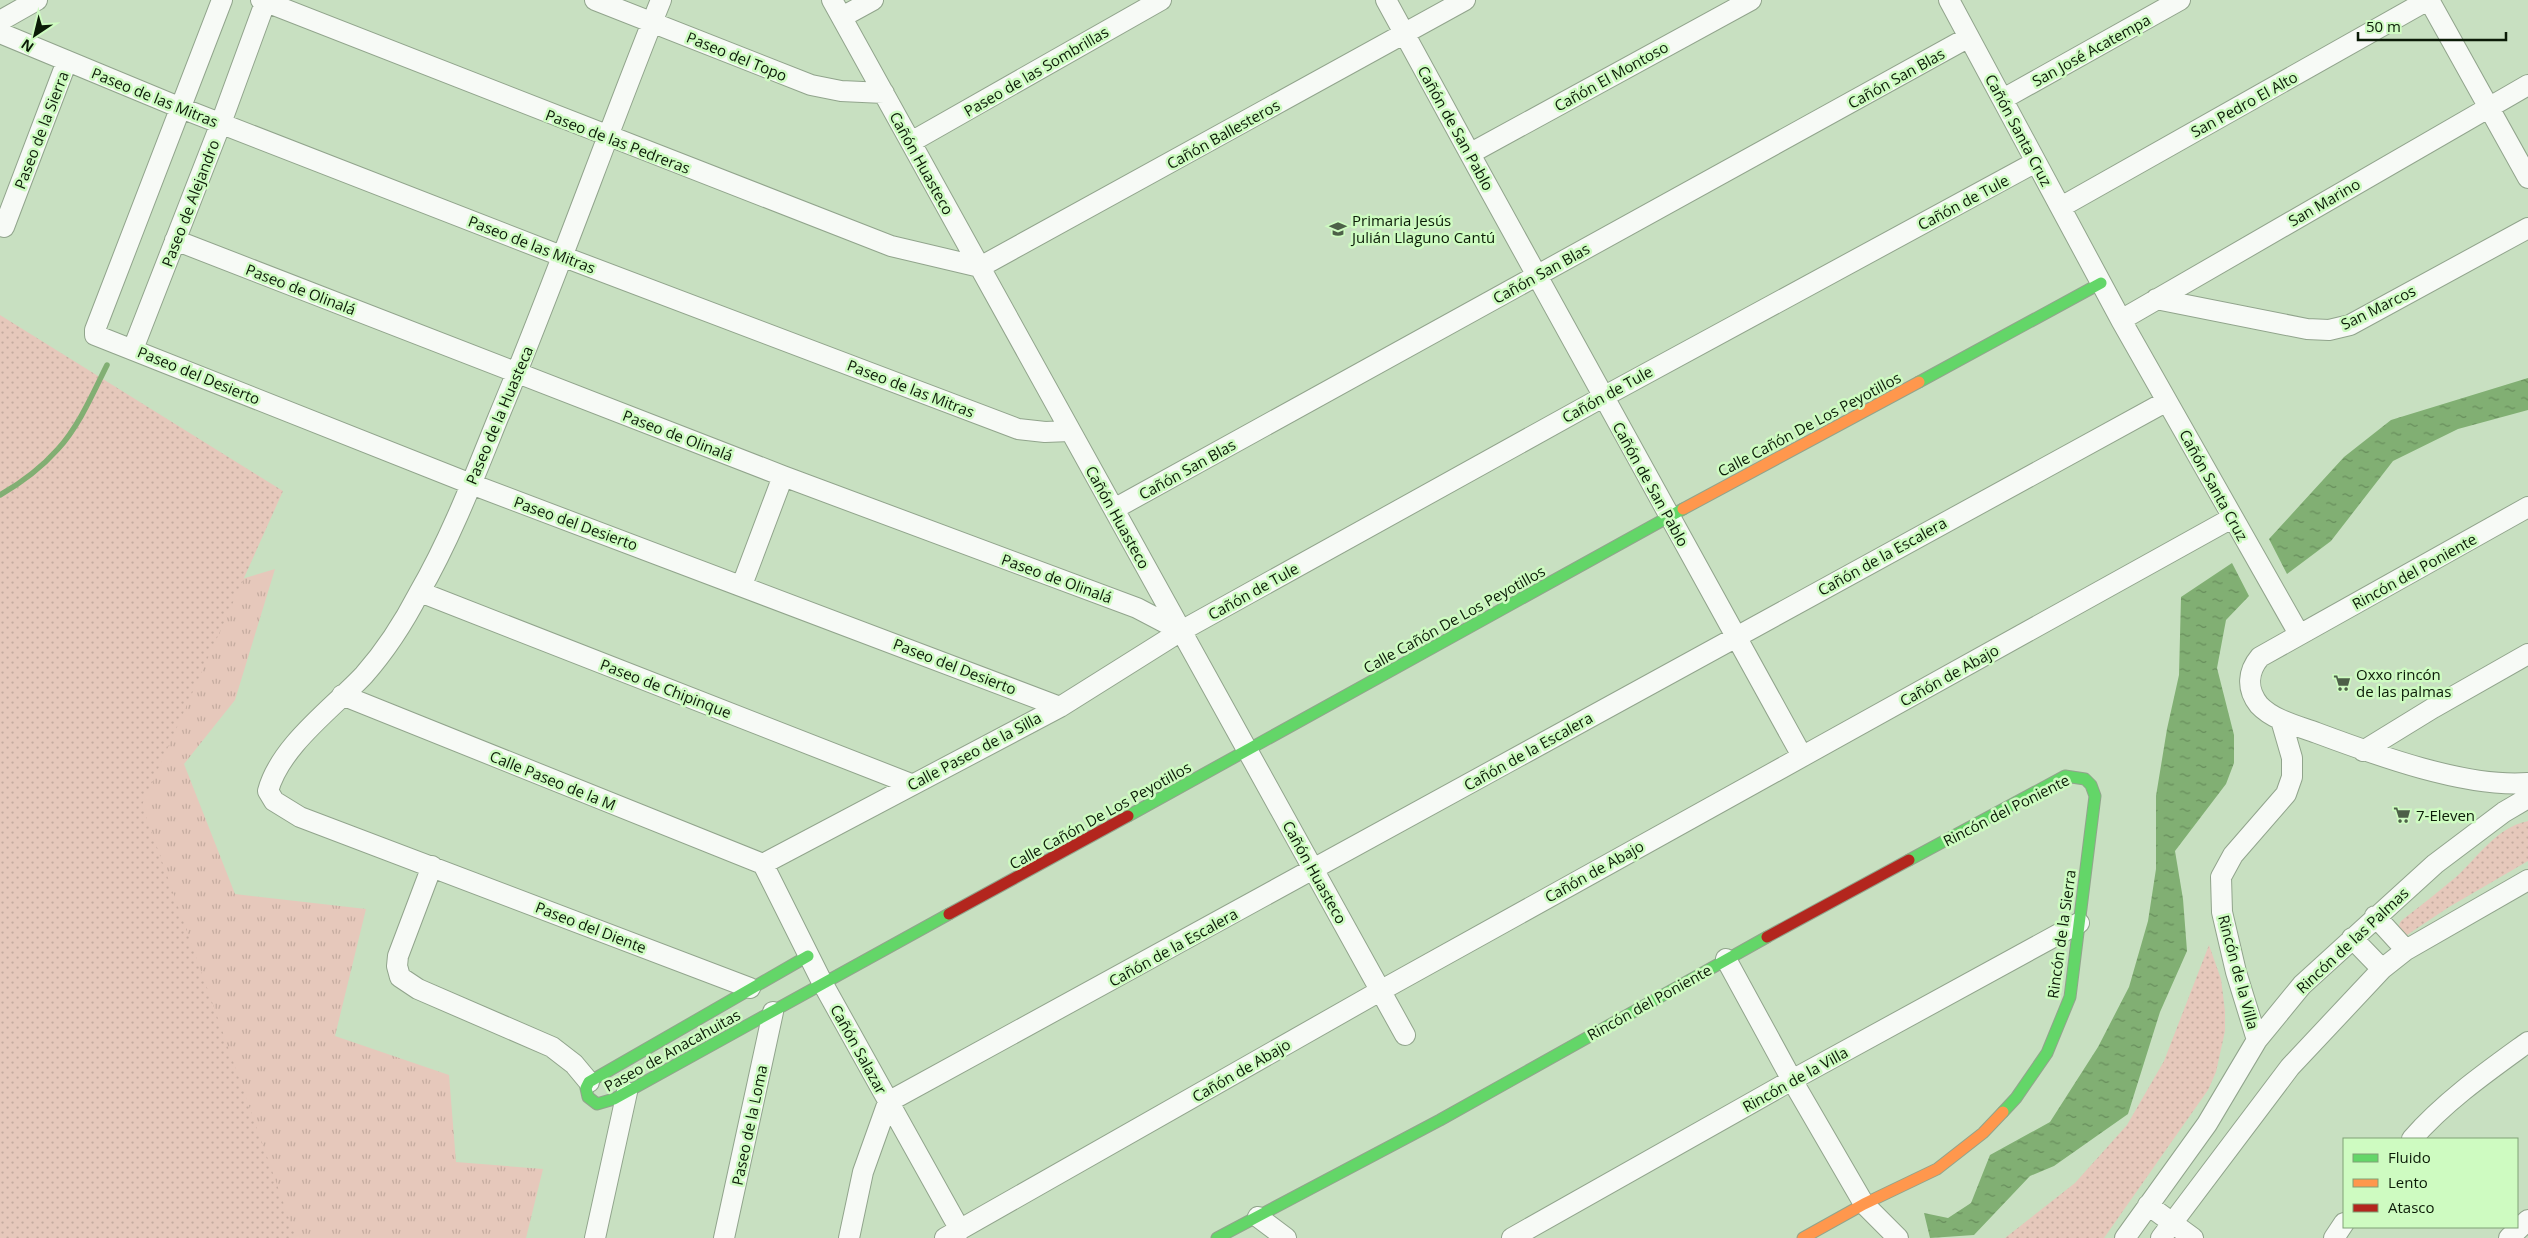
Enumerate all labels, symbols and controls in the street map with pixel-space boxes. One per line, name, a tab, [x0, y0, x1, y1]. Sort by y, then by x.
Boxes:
street label: San José Acatempa	[2028, 9, 2154, 91]
north arrow	[10, 10, 60, 60]
scale bar	[2358, 10, 2506, 42]
text: 50 m	[2366, 16, 2401, 36]
street label: Paseo de las Sombrillas	[960, 21, 1112, 121]
street label: Paseo del Topo	[684, 27, 790, 85]
text: N	[17, 35, 37, 57]
street label: Cañón El Montoso	[1550, 36, 1672, 116]
street label: Cañón San Blas	[1844, 43, 1948, 113]
street label: Paseo de las Mitras	[89, 62, 221, 132]
street label: Cañón de San Pablo	[1413, 62, 1499, 194]
street label: San Pedro El Alto	[2187, 66, 2301, 142]
street label: Paseo de la Sierra	[9, 68, 73, 192]
street label: Cañón Santa Cruz	[1981, 70, 2057, 190]
street label: Cañón Ballesteros	[1163, 95, 1283, 173]
street label: Paseo de las Pedreras	[543, 104, 693, 178]
street label: Cañón Huasteco	[885, 108, 959, 218]
street label: Paseo de Alejandro	[157, 137, 223, 269]
street label: Cañón de Tule	[1914, 170, 2012, 234]
street label: San Marino	[2285, 173, 2363, 231]
place label: Primaria Jesús Julián Llaguno Cantú	[1350, 210, 1495, 247]
street label: Paseo de las Mitras	[466, 211, 598, 277]
school or university icon: Primaria Jesús Julián Llaguno Cantú	[1328, 219, 1348, 239]
street label: Cañón San Blas	[1489, 238, 1593, 308]
street label: Paseo de Olinalá	[243, 259, 359, 319]
street label: San Marcos	[2337, 280, 2419, 334]
street label: Paseo del Desierto	[135, 341, 263, 409]
street label: Paseo de la Huasteca	[461, 343, 537, 487]
street label: Paseo de las Mitras	[845, 355, 977, 421]
street label: Cañón de Tule	[1558, 361, 1656, 427]
street label: Calle Cañón De Los Peyotillos	[1714, 367, 1904, 481]
street label: Paseo de Olinalá	[620, 405, 736, 465]
street label: Cañón de San Pablo	[1608, 418, 1694, 550]
street label: Cañón Santa Cruz	[2175, 426, 2253, 544]
street label: Cañón San Blas	[1135, 434, 1239, 504]
street label: Cañón Huasteco	[1081, 462, 1155, 572]
street label: Paseo del Desierto	[511, 491, 641, 555]
street label: Cañón de la Escalera	[1814, 512, 1950, 600]
street label: Rincón del Poniente	[2348, 528, 2480, 614]
street label: Paseo de Olinalá	[999, 549, 1115, 607]
street label: Cañón de Tule	[1204, 558, 1302, 624]
street label: Calle Cañón De Los Peyotillos	[1360, 561, 1548, 677]
street label: Paseo del Desierto	[891, 633, 1019, 699]
street label: Cañón de Abajo	[1896, 639, 2002, 711]
street label: Paseo de Chipinque	[598, 654, 734, 722]
place label: Oxxo rincón de las palmas	[2356, 664, 2451, 701]
supermarket icon: Oxxo rincón de las palmas	[2332, 673, 2352, 693]
street label: Calle Paseo de la Silla	[904, 707, 1044, 795]
street label: Cañón de la Escalera	[1460, 707, 1596, 795]
street label: Calle Paseo de la M	[487, 746, 619, 814]
street label: Calle Cañón De Los Peyotillos	[1006, 757, 1194, 873]
street label: Rincón del Poniente	[1939, 769, 2073, 851]
supermarket icon: 7-Eleven	[2392, 805, 2412, 825]
place label: 7-Eleven	[2416, 805, 2475, 825]
street label: Cañón Huasteco	[1278, 817, 1352, 927]
street label: Cañón de Abajo	[1541, 835, 1647, 907]
street label: Rincón de la Sierra	[2042, 868, 2080, 1000]
street label: Rincón de las Palmas	[2292, 883, 2412, 997]
street label: Paseo del Diente	[533, 897, 649, 957]
street label: Cañón de la Escalera	[1105, 903, 1241, 991]
street label: Rincón de la Villa	[2214, 913, 2264, 1031]
street label: Rincón del Poniente	[1583, 959, 1715, 1045]
street label: Cañón Salazar	[826, 1001, 892, 1097]
street label: Paseo de Anacahuitas	[600, 1004, 744, 1096]
street label: Cañón de Abajo	[1188, 1034, 1294, 1106]
street label: Rincón de la Villa	[1739, 1042, 1851, 1116]
street label: Paseo de la Loma	[726, 1063, 772, 1187]
legend	[2343, 1138, 2518, 1228]
text: Fluido	[2388, 1147, 2431, 1167]
text: Lento	[2388, 1172, 2428, 1192]
text: Atasco	[2388, 1197, 2435, 1217]

